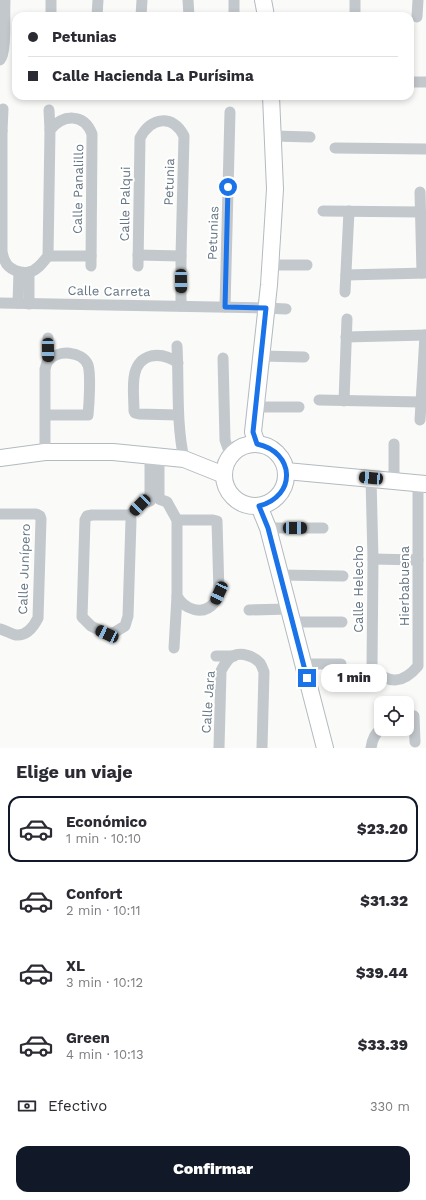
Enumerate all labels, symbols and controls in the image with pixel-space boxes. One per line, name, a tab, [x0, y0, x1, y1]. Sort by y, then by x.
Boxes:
text: Petunias	[52, 28, 117, 46]
text: Calle Hacienda La Purísima	[52, 67, 254, 85]
street label: Calle Panalillo	[70, 144, 86, 234]
street label: Petunia	[161, 157, 177, 206]
street label: Calle Palqui	[117, 166, 133, 242]
route start	[219, 178, 237, 196]
street label: Petunias	[205, 205, 221, 260]
car	[175, 269, 187, 293]
street label: Calle Carreta	[67, 283, 151, 299]
car	[42, 338, 54, 362]
car	[359, 471, 383, 485]
car	[127, 492, 153, 518]
car	[283, 522, 307, 534]
street label: Calle Junípero	[15, 523, 33, 615]
street label: Calle Helecho	[351, 545, 366, 633]
street label: Hierbabuena	[397, 545, 412, 626]
car	[208, 580, 230, 606]
car	[94, 623, 120, 645]
callout: 1 min	[321, 664, 387, 692]
route end	[298, 669, 316, 687]
street label: Calle Jara	[198, 670, 218, 734]
text: 1 min	[337, 670, 371, 685]
map controls	[374, 696, 414, 736]
button: locate	[374, 696, 414, 736]
text: Elige un viaje	[16, 761, 133, 782]
icon: car	[18, 811, 54, 847]
text: Económico	[66, 813, 147, 831]
text: $23.20	[357, 820, 408, 838]
text: 1 min · 10:10	[66, 831, 141, 846]
icon: car	[18, 883, 54, 919]
text: Confort	[66, 885, 122, 903]
text: $31.32	[360, 892, 408, 910]
text: 2 min · 10:11	[66, 903, 141, 918]
icon: car	[18, 955, 54, 991]
text: XL	[66, 957, 85, 975]
text: $39.44	[356, 964, 408, 982]
text: 3 min · 10:12	[66, 975, 143, 990]
icon: car	[18, 1027, 54, 1063]
text: Green	[66, 1029, 110, 1047]
text: $33.39	[358, 1036, 408, 1054]
text: 4 min · 10:13	[66, 1047, 143, 1062]
icon: cash	[16, 1095, 38, 1117]
text: Efectivo	[48, 1097, 107, 1115]
text: 330 m	[370, 1099, 410, 1114]
button: Confirmar	[16, 1146, 410, 1192]

